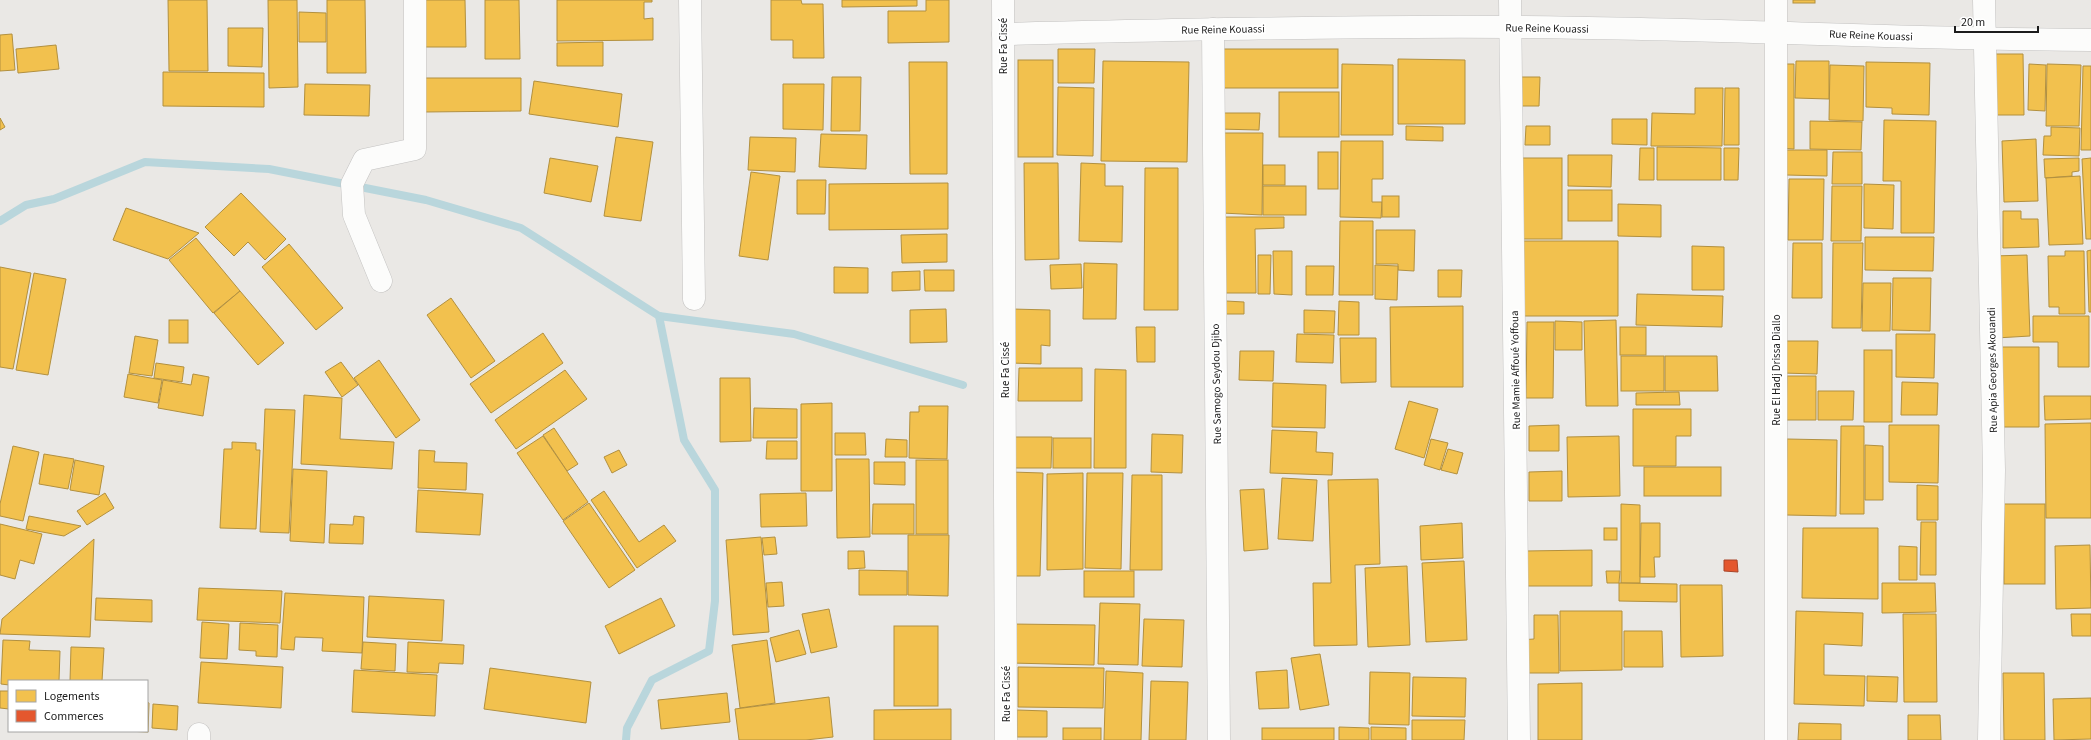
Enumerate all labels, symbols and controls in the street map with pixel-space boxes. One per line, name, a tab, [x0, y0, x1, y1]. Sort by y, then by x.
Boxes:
scale bar	[1955, 8, 2038, 34]
text: 20 m	[1961, 14, 1985, 31]
street label: Rue Fa Cissé	[996, 17, 1011, 74]
street label: Rue Reine Kouassi	[1505, 20, 1589, 37]
street label: Rue Reine Kouassi	[1181, 21, 1265, 38]
street label: Rue Reine Kouassi	[1829, 27, 1913, 44]
street label: Rue Apia Georges Akouandi	[1984, 307, 2001, 433]
street label: Rue Mamie Affoué Yoffoua	[1507, 310, 1524, 430]
street label: Rue El Hadj Drissa Diallo	[1769, 314, 1784, 426]
street label: Rue Samogo Seydou Djibo	[1208, 323, 1225, 445]
street label: Rue Fa Cissé	[998, 341, 1013, 398]
street label: Rue Fa Cissé	[999, 665, 1014, 722]
legend	[8, 680, 148, 732]
text: Logements	[44, 688, 99, 705]
text: Commerces	[44, 708, 103, 725]

